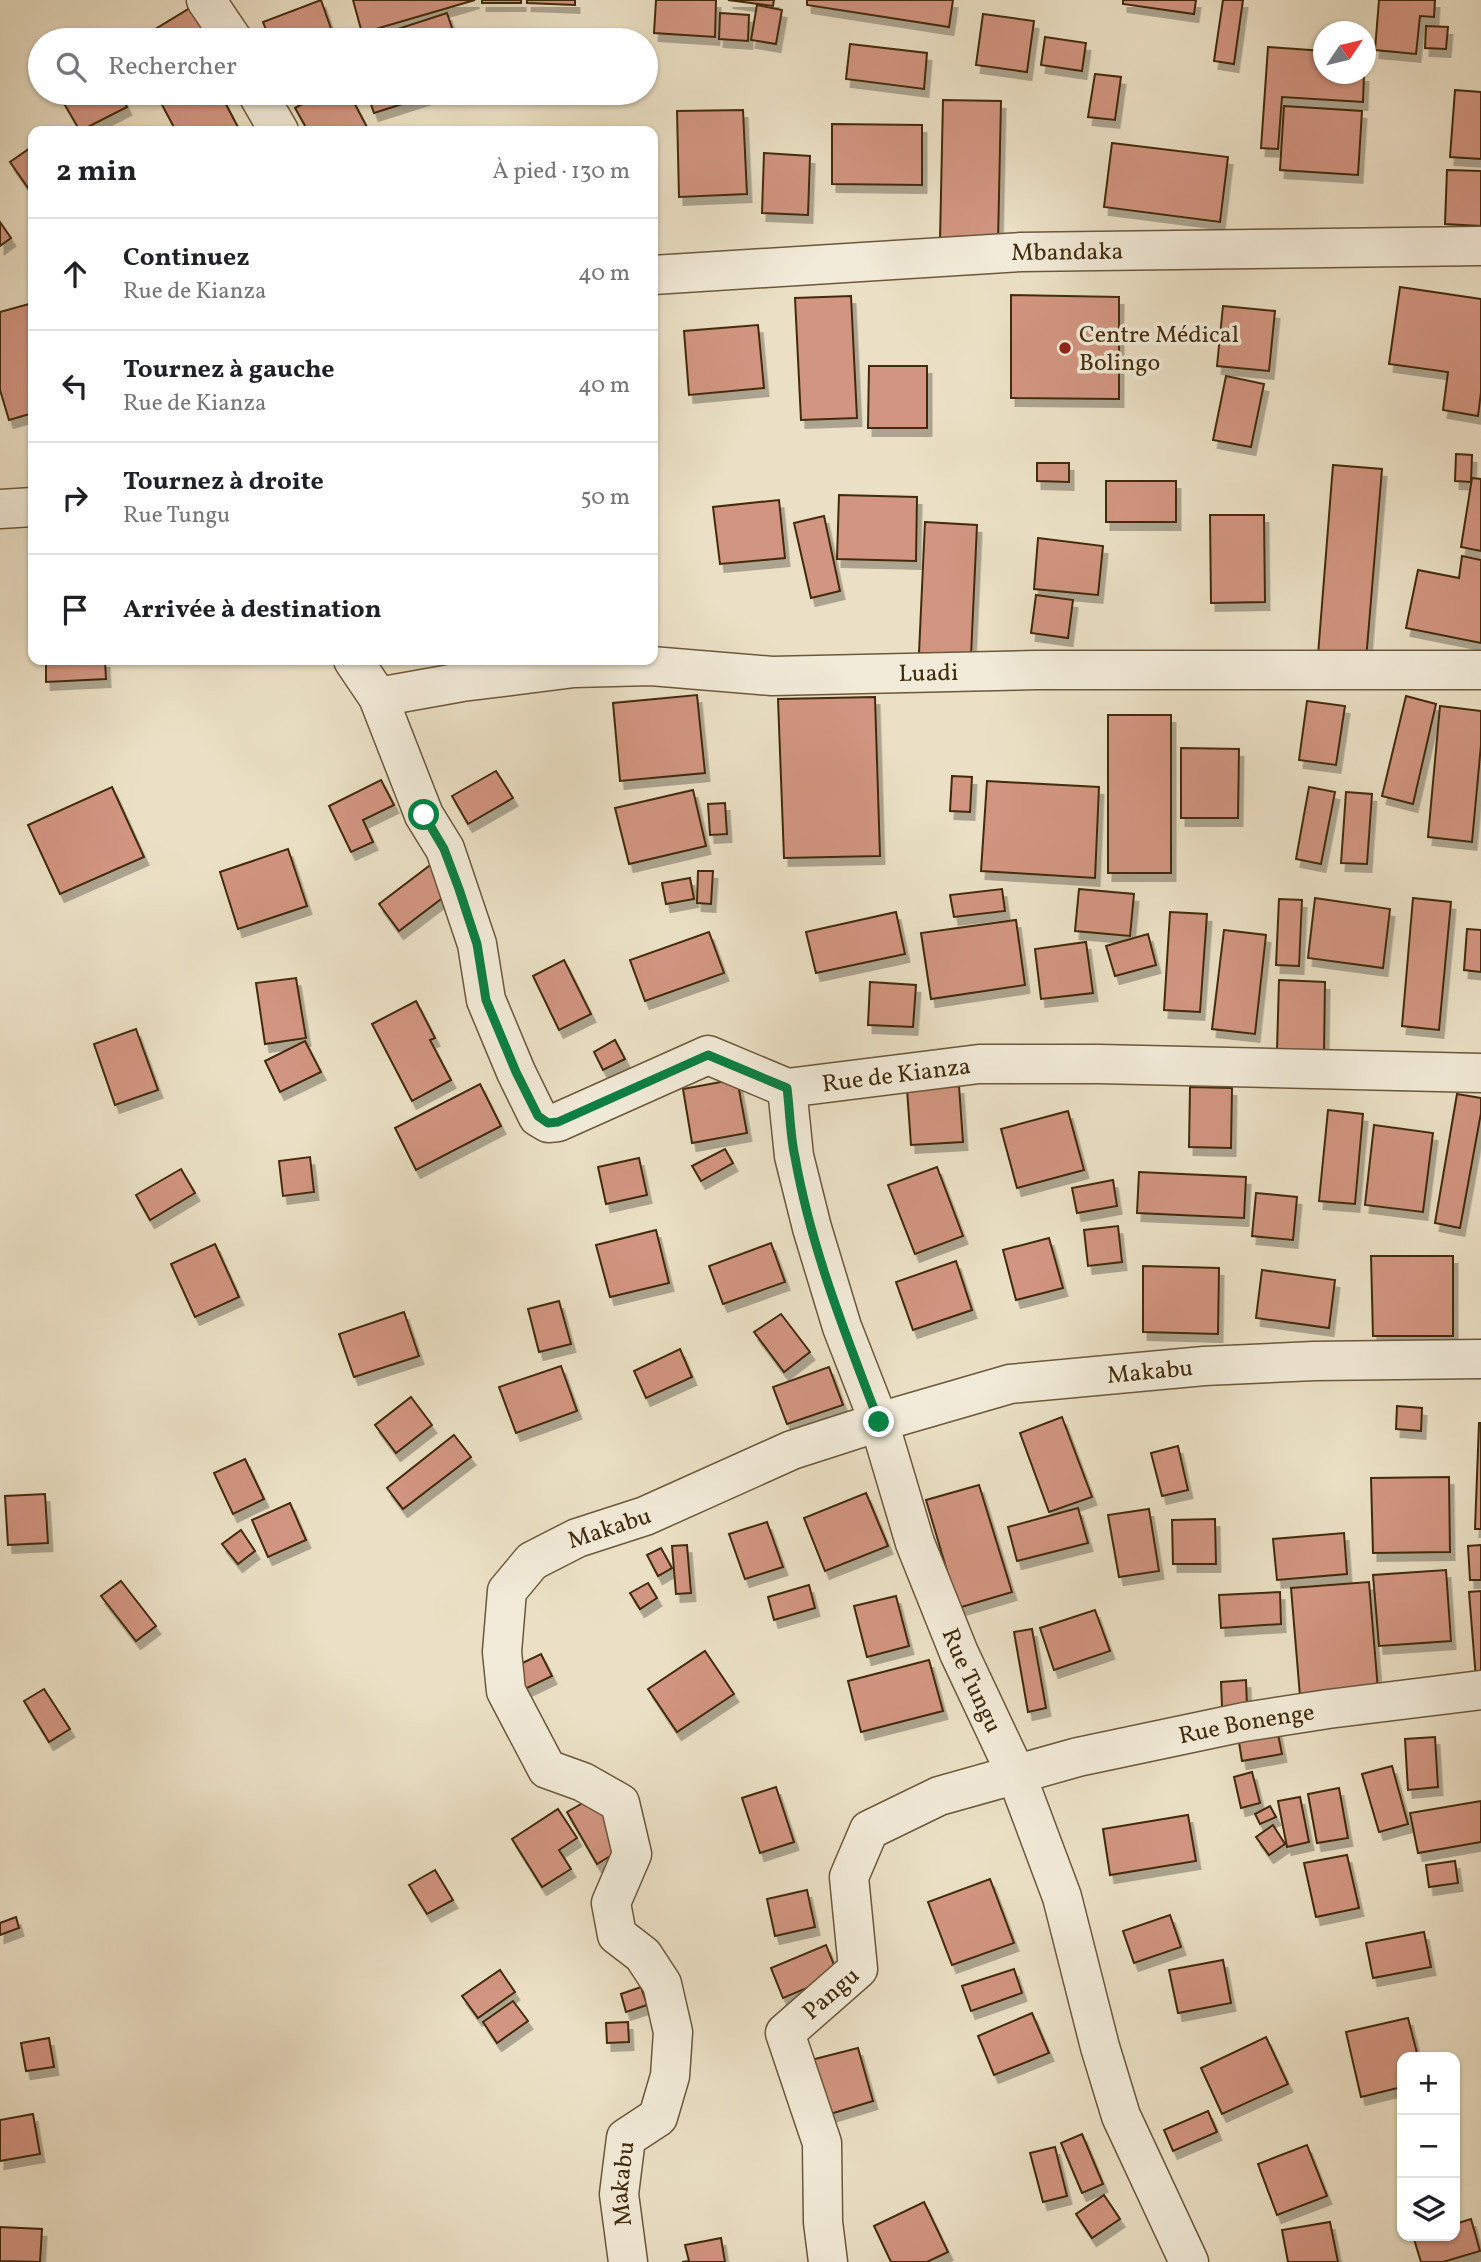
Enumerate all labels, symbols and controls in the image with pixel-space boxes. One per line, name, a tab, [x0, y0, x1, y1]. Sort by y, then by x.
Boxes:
north arrow	[1313, 21, 1376, 84]
search box	[28, 28, 658, 105]
icon: search	[52, 48, 90, 86]
text: Rechercher	[108, 49, 237, 85]
text: 2 min	[56, 151, 137, 193]
text: À pied · 130 m	[492, 156, 630, 188]
street label: Mbandaka	[1011, 236, 1124, 271]
text: Continuez	[123, 240, 249, 276]
icon: ahead	[56, 255, 94, 293]
text: 40 m	[578, 258, 630, 290]
text: Rue de Kianza	[123, 276, 266, 308]
place label: Centre Médical Bolingo	[1079, 319, 1239, 381]
marker: Centre Médical Bolingo	[1057, 340, 1073, 356]
text: Tournez à gauche	[123, 352, 335, 388]
icon: left	[56, 367, 94, 405]
text: 40 m	[578, 370, 630, 402]
text: Rue de Kianza	[123, 388, 266, 420]
text: Tournez à droite	[123, 464, 324, 500]
icon: right	[56, 479, 94, 517]
text: 50 m	[581, 482, 630, 514]
text: Rue Tungu	[123, 500, 230, 532]
icon: arrive	[56, 591, 94, 629]
text: Arrivée à destination	[123, 592, 382, 628]
street label: Luadi	[898, 657, 959, 692]
route start	[408, 799, 439, 830]
street label: Rue de Kianza	[820, 1050, 973, 1102]
street label: Makabu	[1106, 1352, 1195, 1394]
route end	[863, 1406, 894, 1437]
street label: Makabu	[564, 1500, 656, 1559]
street label: Rue Tungu	[932, 1624, 1009, 1739]
street label: Rue Bonenge	[1176, 1696, 1317, 1754]
street label: Pangu	[796, 1960, 868, 2029]
map controls	[1397, 2052, 1460, 2241]
button: +	[1397, 2052, 1460, 2115]
button: −	[1397, 2115, 1460, 2178]
street label: Makabu	[604, 2139, 644, 2228]
button: layers	[1397, 2178, 1460, 2241]

